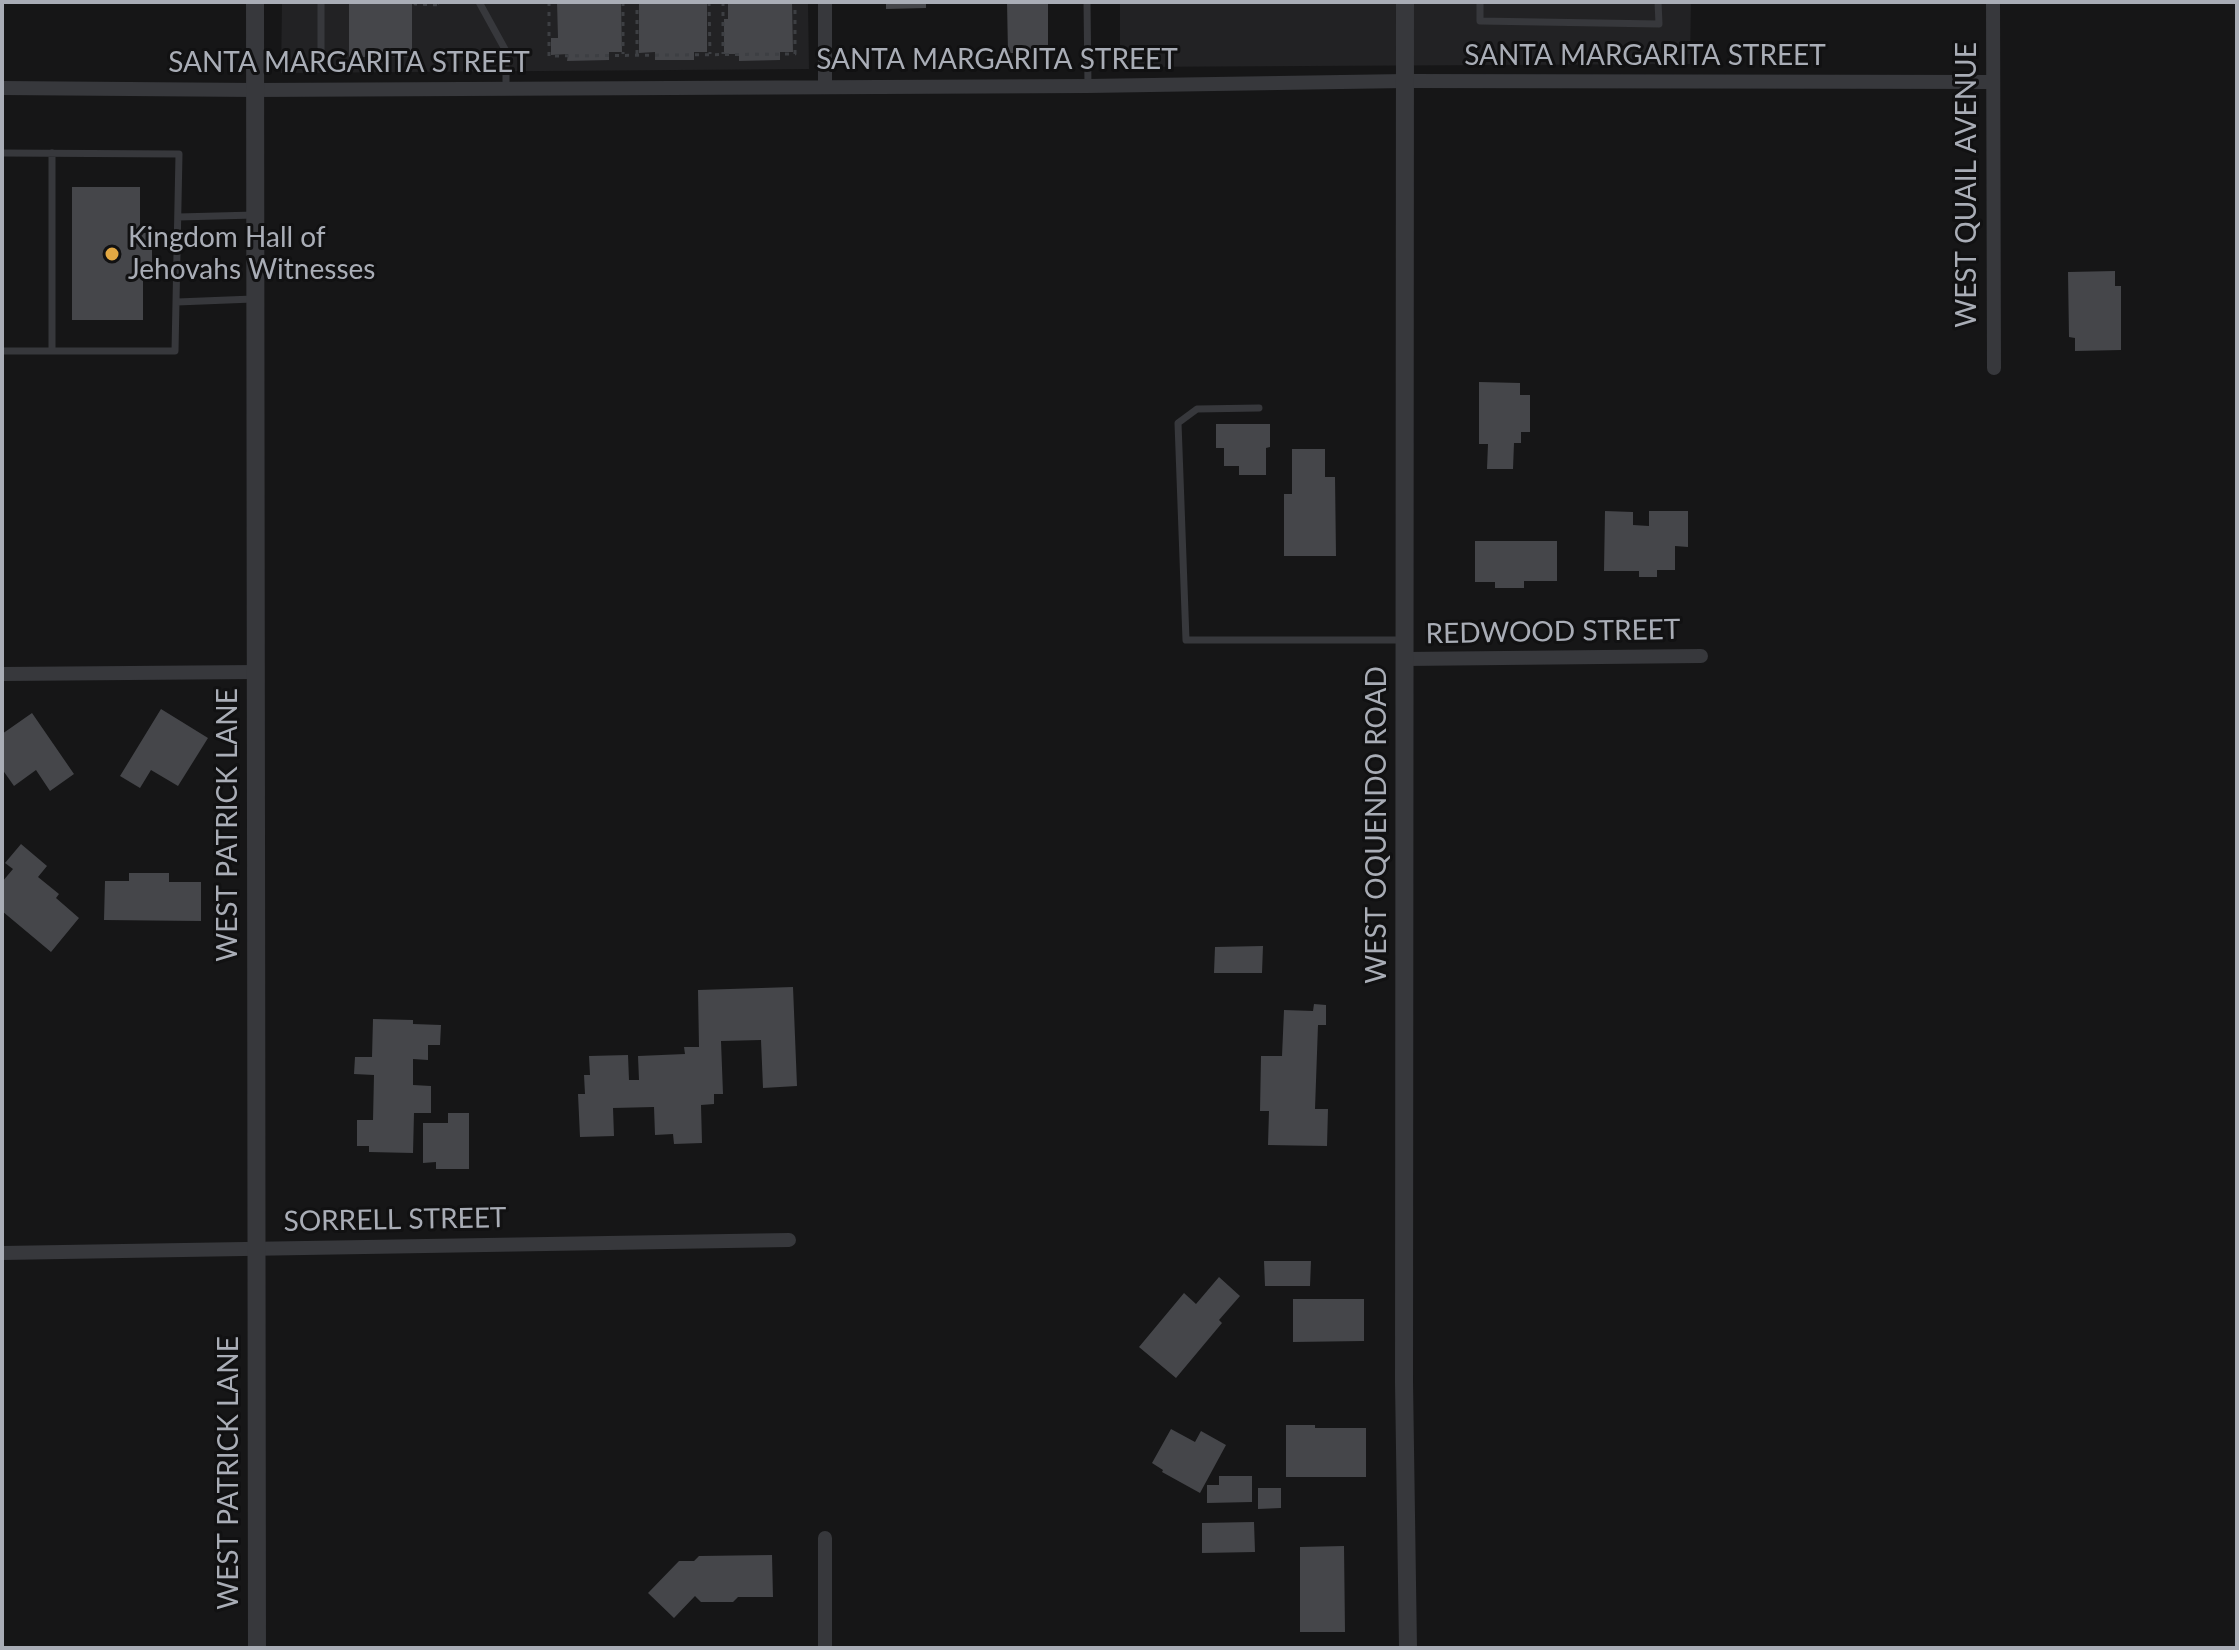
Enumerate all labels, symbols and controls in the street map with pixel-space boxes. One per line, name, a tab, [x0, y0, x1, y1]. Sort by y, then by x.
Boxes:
street label: SANTA MARGARITA STREET	[1464, 39, 1826, 73]
street label: WEST QUAIL AVENUE	[1950, 42, 1984, 328]
street label: SANTA MARGARITA STREET	[816, 43, 1178, 77]
street label: SANTA MARGARITA STREET	[168, 46, 530, 80]
place label: Kingdom Hall of Jehovahs Witnesses	[128, 221, 375, 287]
marker: Kingdom Hall of Jehovahs Witnesses	[103, 245, 121, 263]
street label: REDWOOD STREET	[1425, 613, 1681, 651]
street label: WEST OQUENDO ROAD	[1360, 666, 1394, 984]
street label: WEST PATRICK LANE	[211, 688, 245, 962]
street label: SORRELL STREET	[283, 1201, 507, 1239]
street label: WEST PATRICK LANE	[212, 1336, 246, 1610]

